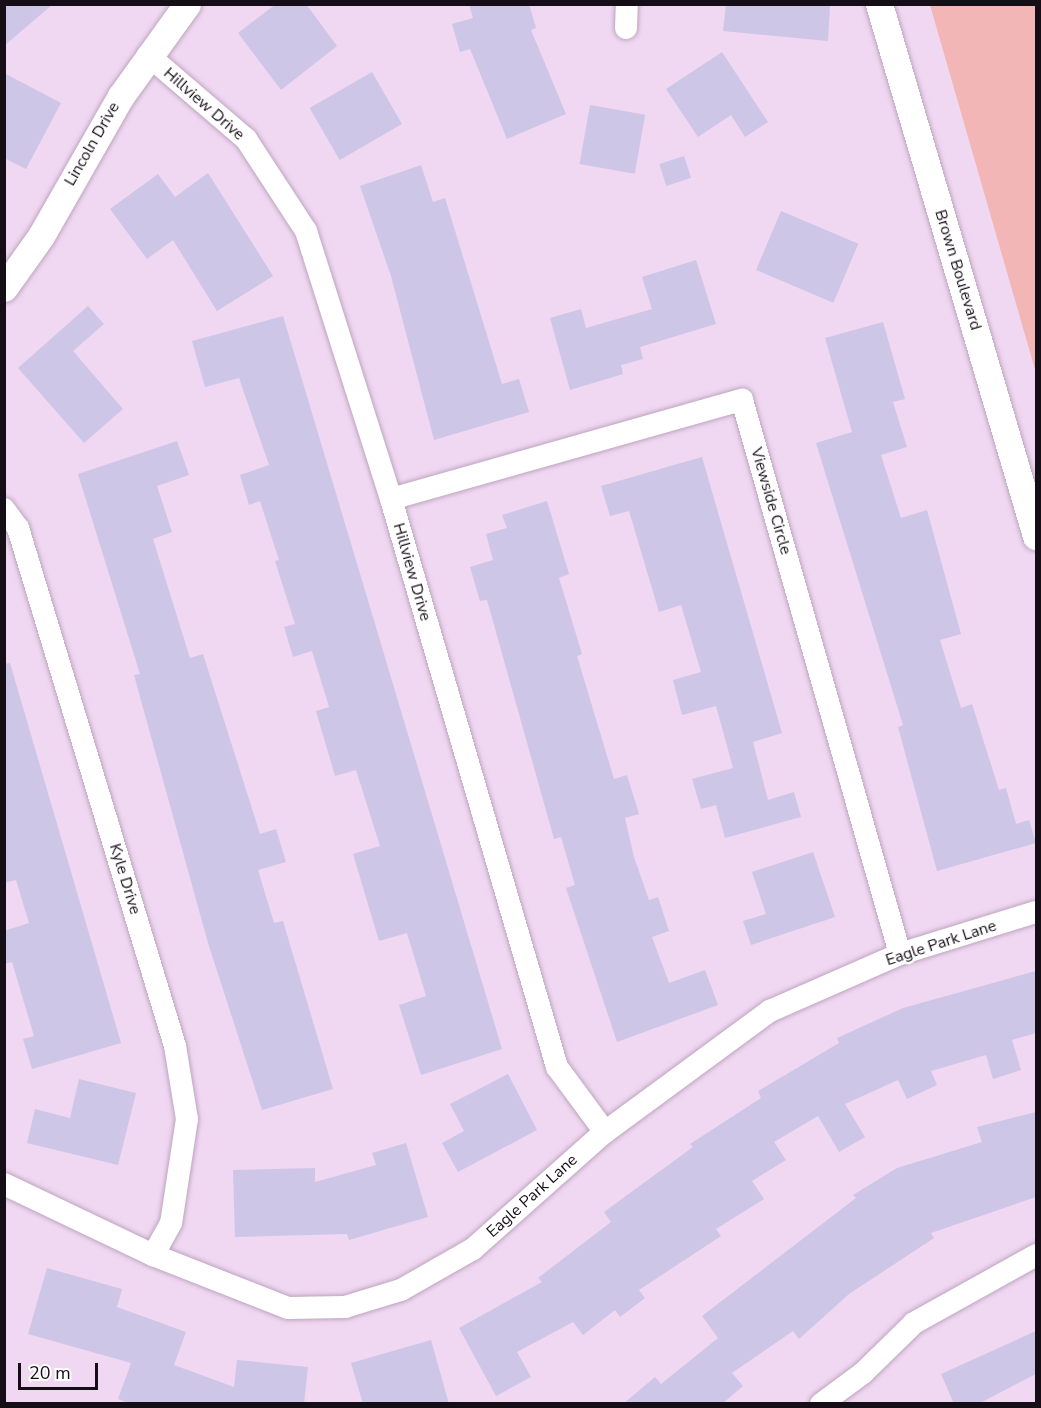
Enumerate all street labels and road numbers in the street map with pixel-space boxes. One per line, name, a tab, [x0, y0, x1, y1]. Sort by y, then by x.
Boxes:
street label: Hillview Drive	[160, 64, 248, 144]
street label: Lincoln Drive	[60, 99, 124, 189]
street label: Brown Boulevard	[931, 207, 985, 333]
street label: Viewside Circle	[747, 445, 795, 557]
street label: Hillview Drive	[389, 521, 435, 623]
street label: Kyle Drive	[105, 841, 145, 917]
street label: Eagle Park Lane	[883, 916, 999, 970]
street label: Eagle Park Lane	[483, 1150, 581, 1242]

